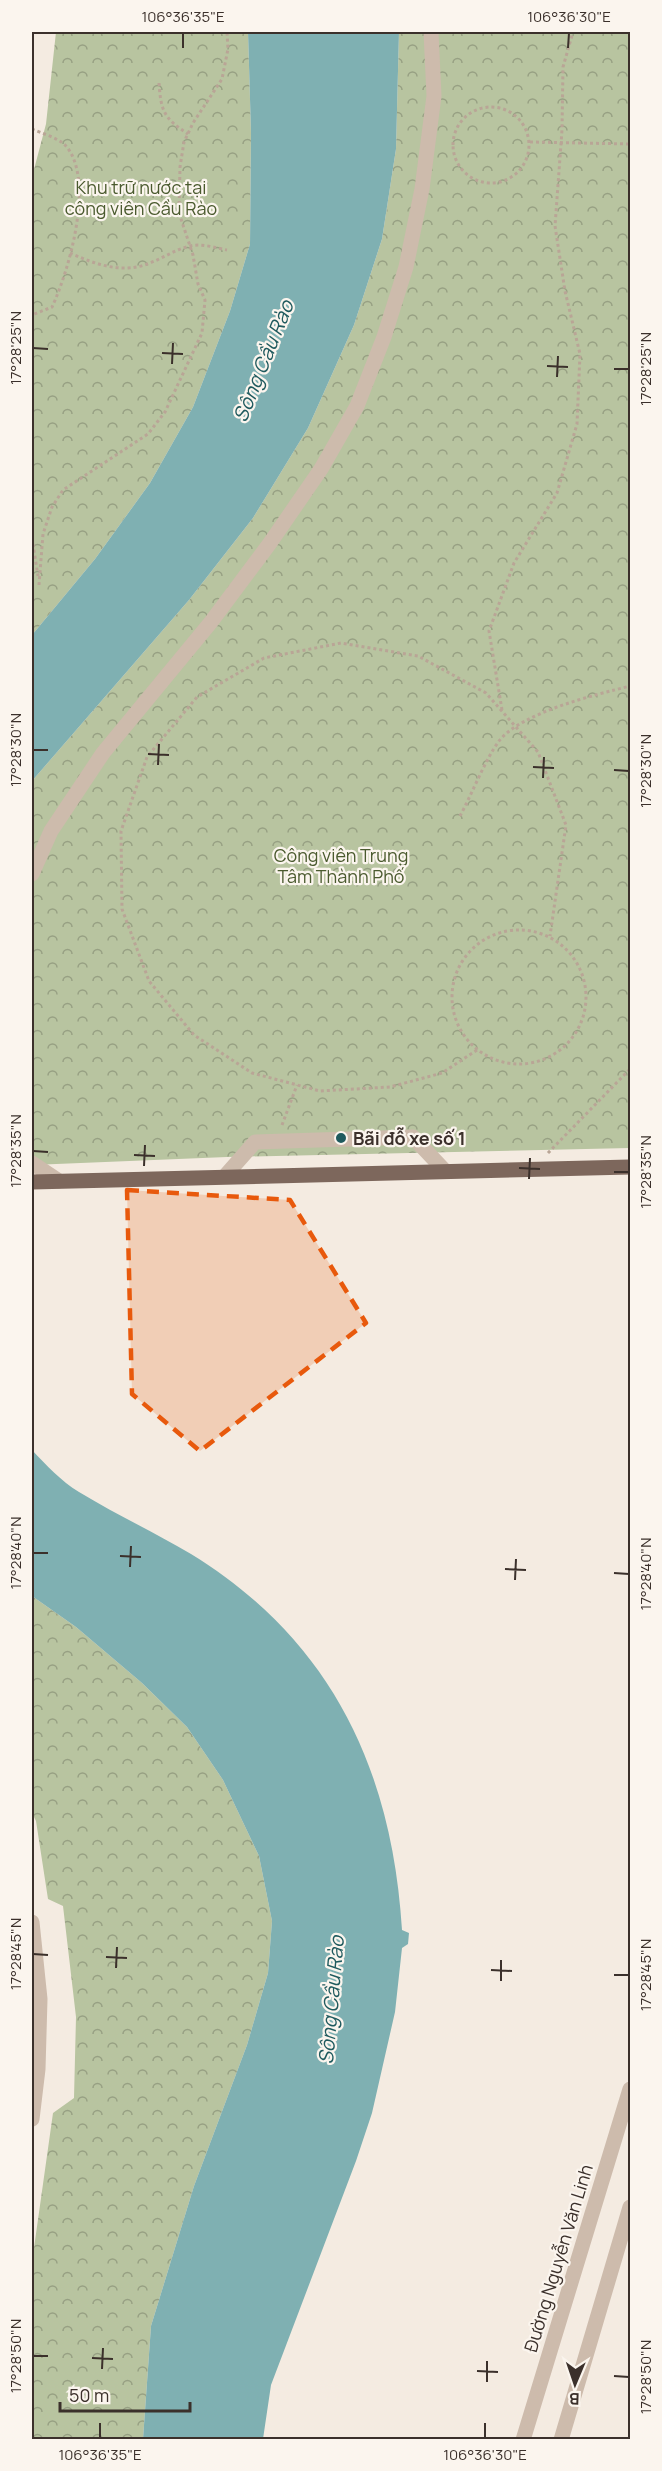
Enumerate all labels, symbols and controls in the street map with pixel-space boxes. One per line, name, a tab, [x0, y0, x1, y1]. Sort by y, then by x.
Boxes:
text: 106°36'35"E	[141, 6, 225, 27]
text: 106°36'30"E	[527, 6, 611, 27]
park label: Khu trữ nước tại công viên Cầu Rào	[65, 175, 217, 220]
water label: Sông Cầu Rào	[226, 295, 300, 426]
text: 17°28'25"N	[5, 311, 26, 385]
text: 17°28'25"N	[635, 332, 656, 406]
text: 17°28'30"N	[5, 713, 26, 787]
text: 17°28'30"N	[635, 734, 656, 808]
park label: Công viên Trung Tâm Thành Phố	[274, 843, 408, 888]
text: 17°28'35"N	[5, 1114, 26, 1188]
place label: Bãi đỗ xe số 1	[353, 1126, 466, 1150]
marker: Bãi đỗ xe số 1	[334, 1131, 348, 1145]
text: 17°28'35"N	[635, 1135, 656, 1209]
text: 17°28'40"N	[5, 1517, 26, 1589]
text: 17°28'40"N	[635, 1538, 656, 1610]
text: 17°28'45"N	[5, 1918, 26, 1990]
water label: Sông Cầu Rào	[312, 1934, 350, 2065]
text: 17°28'45"N	[635, 1939, 656, 2011]
street label: Đường Nguyễn Văn Linh	[518, 2161, 598, 2355]
text: 17°28'50"N	[5, 2319, 26, 2393]
text: 17°28'50"N	[635, 2340, 656, 2414]
north arrow	[545, 2354, 605, 2414]
scale bar	[60, 2375, 190, 2413]
text: 50 m	[69, 2383, 109, 2407]
text: B	[569, 2388, 580, 2410]
text: 106°36'35"E	[58, 2444, 142, 2465]
text: 106°36'30"E	[443, 2444, 527, 2465]

